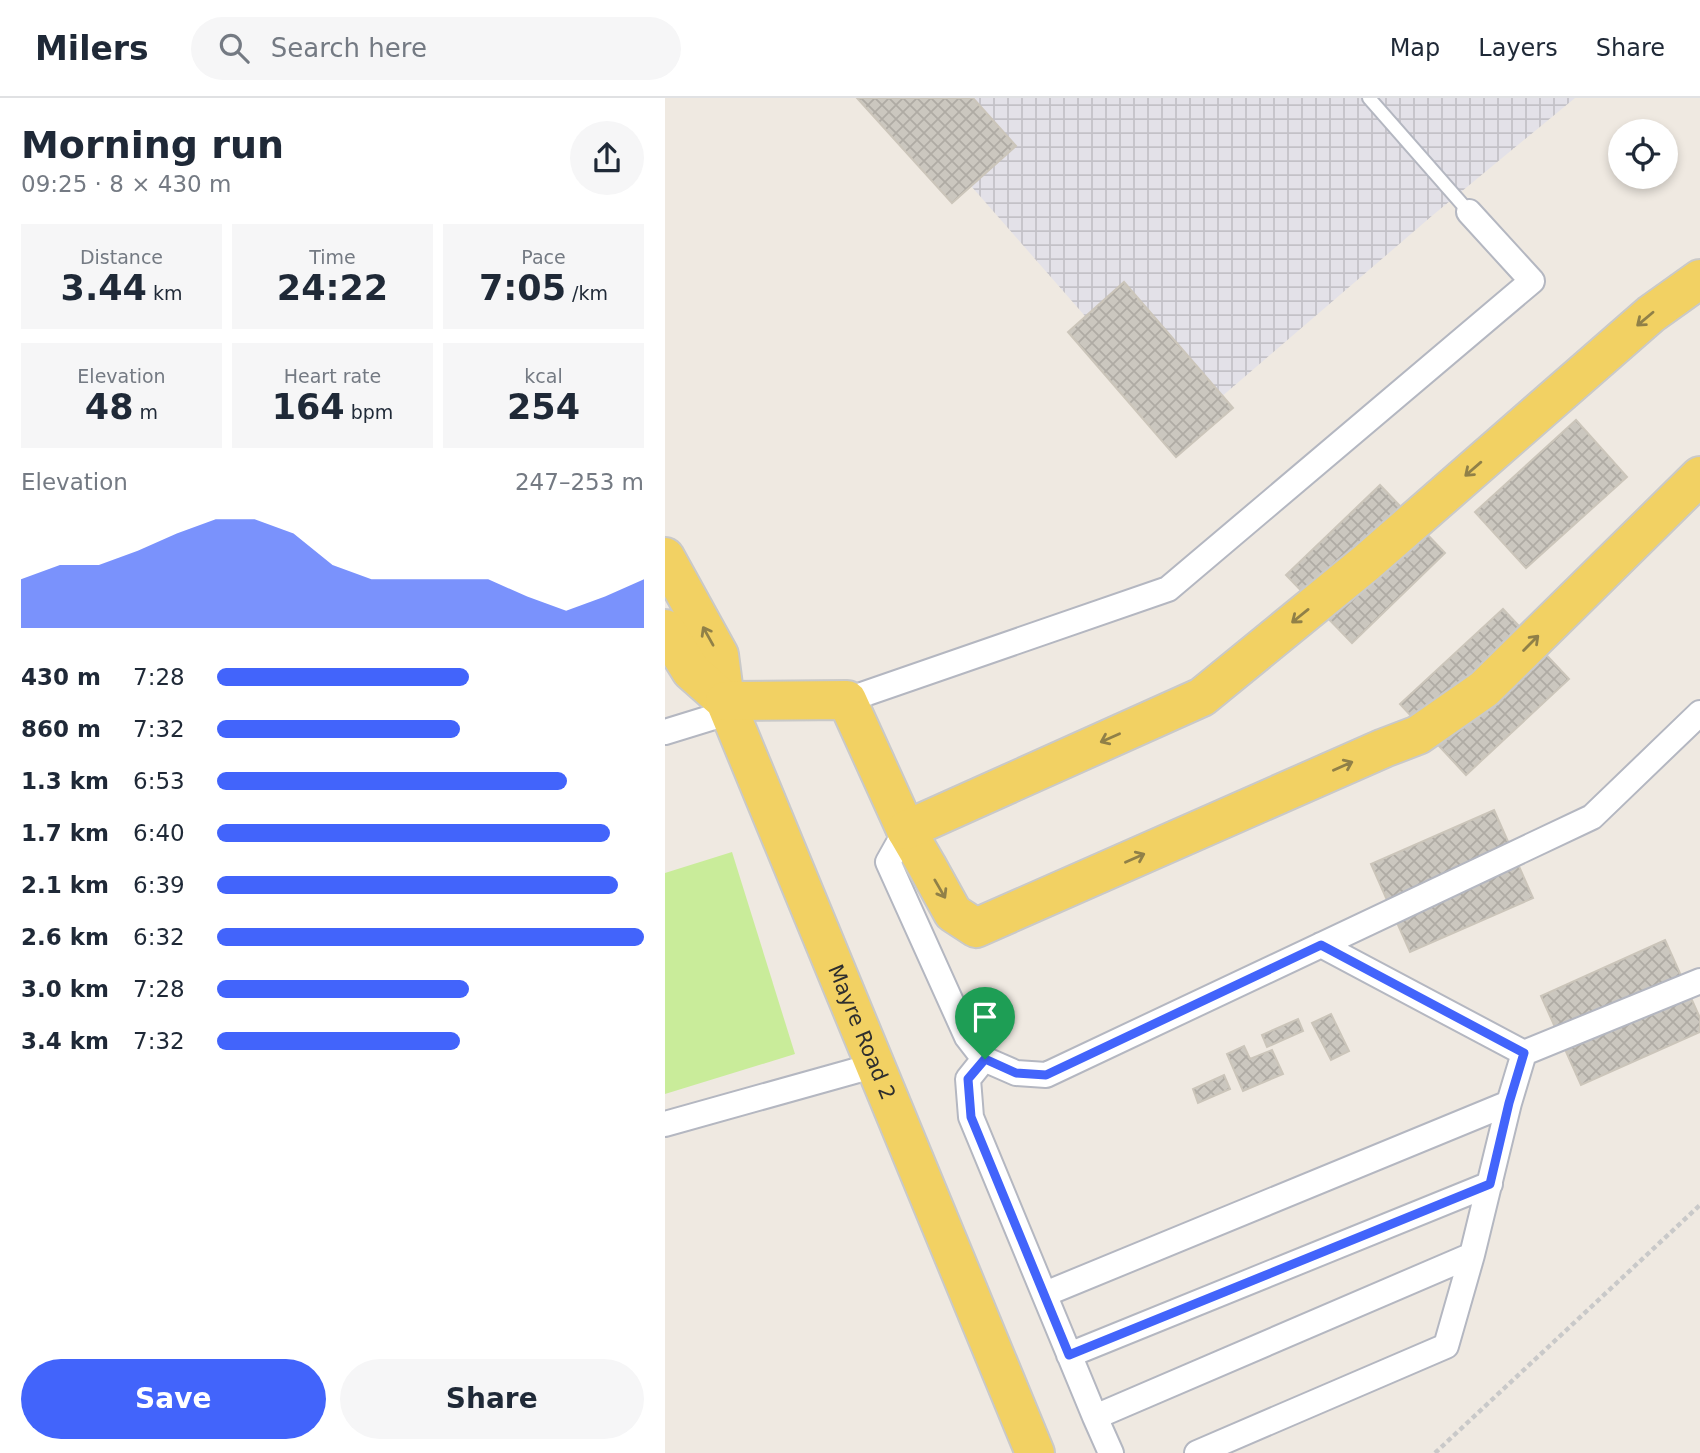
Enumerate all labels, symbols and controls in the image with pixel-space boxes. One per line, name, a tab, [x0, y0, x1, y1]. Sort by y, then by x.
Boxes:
search box	[191, 17, 681, 80]
text: Milers	[35, 29, 149, 68]
icon: search	[215, 29, 253, 67]
text: Search here	[271, 33, 427, 63]
text: Map	[1390, 34, 1440, 62]
text: Layers	[1478, 34, 1558, 62]
text: Share	[1596, 34, 1665, 62]
map controls	[1608, 119, 1678, 189]
button: locate	[1608, 119, 1678, 189]
button: share	[570, 121, 644, 195]
text: Morning run	[21, 123, 284, 167]
text: 09:25 · 8 × 430 m	[21, 171, 231, 197]
text: Distance	[80, 246, 163, 268]
text: Time	[309, 246, 356, 268]
text: Pace	[521, 246, 566, 268]
text: 3.44	[61, 268, 147, 308]
text: 24:22	[277, 268, 388, 308]
text: 7:05	[479, 268, 566, 308]
text: km	[147, 282, 182, 304]
text: /km	[566, 282, 608, 304]
one-way arrow	[1636, 311, 1654, 327]
text: Elevation	[77, 365, 166, 387]
text: Heart rate	[284, 365, 381, 387]
text: kcal	[524, 365, 563, 387]
text: 48	[85, 387, 134, 427]
text: 164	[272, 387, 345, 427]
text: 254	[507, 387, 580, 427]
text: m	[134, 401, 158, 423]
text: bpm	[345, 401, 393, 423]
one-way arrow	[1464, 461, 1482, 477]
text: Elevation	[21, 469, 128, 495]
text: 247–253 m	[515, 469, 644, 495]
one-way arrow	[1292, 609, 1310, 624]
one-way arrow	[701, 626, 715, 646]
one-way arrow	[1522, 635, 1539, 652]
text: 430 m	[21, 664, 101, 690]
text: 7:28	[133, 664, 185, 690]
text: 860 m	[21, 716, 101, 742]
text: 7:32	[133, 716, 185, 742]
one-way arrow	[1100, 732, 1122, 745]
one-way arrow	[1331, 759, 1353, 772]
text: 1.3 km	[21, 768, 109, 794]
text: 6:53	[133, 768, 185, 794]
text: 1.7 km	[21, 820, 109, 846]
text: 6:40	[133, 820, 185, 846]
one-way arrow	[1123, 851, 1145, 864]
text: 2.1 km	[21, 872, 109, 898]
text: 6:39	[133, 872, 185, 898]
one-way arrow	[933, 879, 947, 899]
text: 2.6 km	[21, 924, 109, 950]
text: 6:32	[133, 924, 185, 950]
street label: Mayre Road 2	[823, 961, 900, 1103]
text: 3.0 km	[21, 976, 109, 1002]
text: 7:28	[133, 976, 185, 1002]
pin	[955, 987, 1015, 1059]
icon: arrive	[966, 998, 1004, 1036]
text: 3.4 km	[21, 1028, 109, 1054]
text: 7:32	[133, 1028, 185, 1054]
button: Save	[21, 1359, 326, 1439]
button: Share	[340, 1359, 644, 1439]

